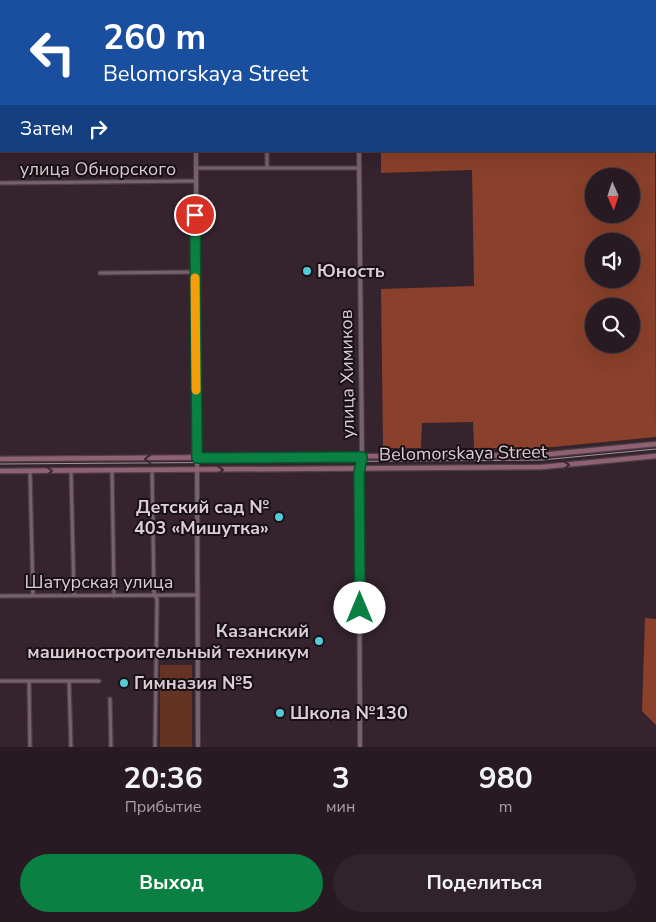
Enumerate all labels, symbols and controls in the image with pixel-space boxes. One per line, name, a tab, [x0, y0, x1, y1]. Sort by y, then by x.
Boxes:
text: 260 m	[103, 14, 206, 61]
icon: left	[20, 20, 85, 85]
text: Belomorskaya Street	[103, 59, 309, 89]
icon: right	[84, 115, 112, 143]
text: Затем	[20, 116, 74, 142]
street label: улица Обнорского	[20, 157, 176, 181]
north arrow	[585, 168, 640, 222]
map controls	[585, 168, 640, 353]
pin	[174, 194, 216, 236]
icon: arrive	[181, 201, 209, 229]
button: sound	[585, 233, 640, 288]
place label: Юность	[317, 259, 385, 283]
marker: Юность	[301, 265, 313, 277]
button: search	[585, 298, 640, 353]
street label: улица Химиков	[334, 309, 360, 439]
street label: Belomorskaya Street	[379, 440, 548, 466]
one-way arrow	[144, 454, 152, 464]
one-way arrow	[562, 460, 570, 471]
one-way arrow	[217, 465, 225, 475]
one-way arrow	[45, 466, 53, 476]
place label: Детский сад № 403 «Мишутка»	[134, 495, 269, 540]
marker: Детский сад № 403 «Мишутка»	[273, 511, 285, 523]
street label: Шатурская улица	[25, 570, 174, 594]
position arrow	[333, 581, 385, 633]
place label: Казанский машиностроительный техникум	[27, 619, 309, 664]
marker: Казанский машиностроительный техникум	[313, 635, 325, 647]
place label: Гимназия №5	[134, 671, 253, 695]
marker: Гимназия №5	[118, 677, 130, 689]
place label: Школа №130	[290, 701, 408, 725]
marker: Школа №130	[274, 707, 286, 719]
text: 20:36	[123, 758, 203, 799]
text: 3	[332, 758, 350, 799]
text: 980	[479, 758, 533, 799]
text: Прибытие	[125, 796, 201, 818]
text: мин	[326, 796, 355, 818]
text: m	[499, 796, 513, 818]
button: Выход	[20, 854, 323, 912]
button: Поделиться	[333, 854, 636, 912]

